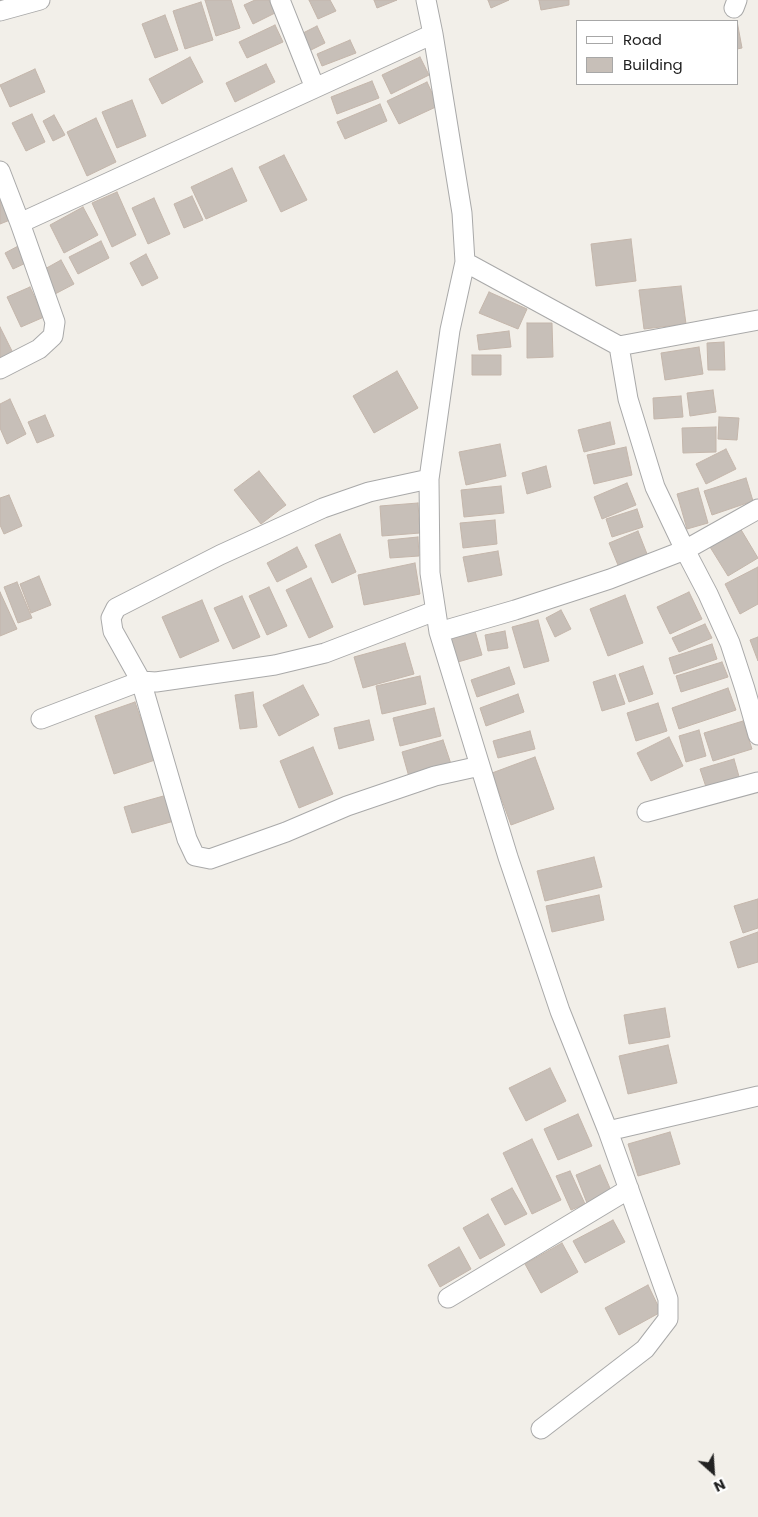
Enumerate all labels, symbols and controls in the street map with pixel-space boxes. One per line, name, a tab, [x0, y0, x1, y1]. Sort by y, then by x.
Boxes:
legend	[576, 20, 738, 85]
text: Road	[623, 29, 662, 50]
text: Building	[623, 54, 683, 75]
north arrow	[688, 1447, 738, 1497]
text: N	[710, 1474, 729, 1497]

